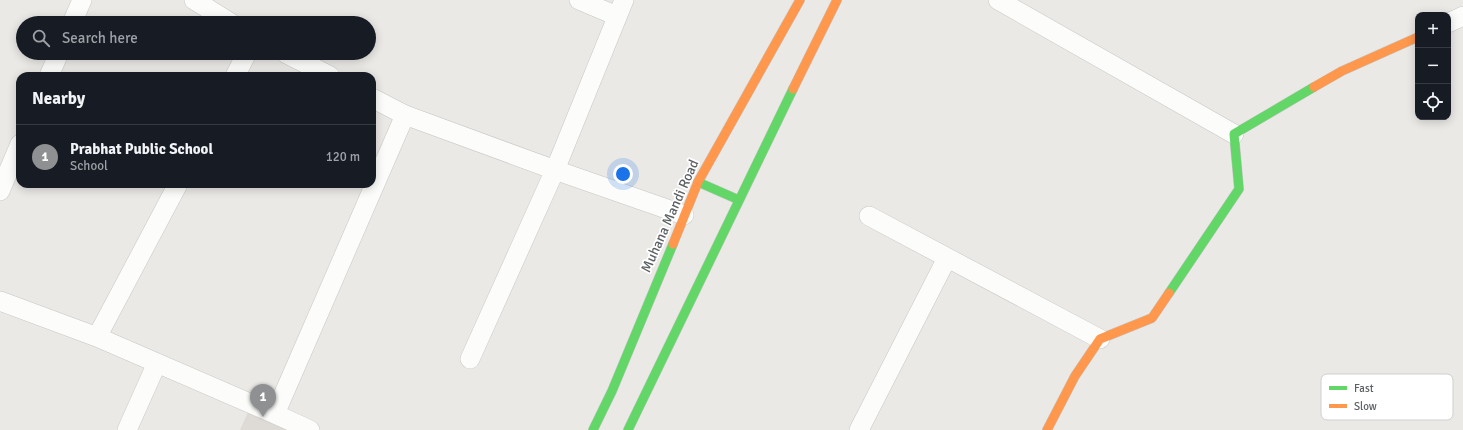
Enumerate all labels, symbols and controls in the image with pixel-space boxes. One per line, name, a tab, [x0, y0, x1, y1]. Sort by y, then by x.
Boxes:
map controls	[1415, 12, 1451, 120]
button: +	[1415, 12, 1451, 48]
search box	[16, 16, 376, 60]
icon: search	[30, 27, 52, 49]
text: Search here	[62, 29, 138, 47]
button: −	[1415, 48, 1451, 84]
button: locate	[1415, 84, 1451, 120]
text: Nearby	[32, 88, 85, 109]
text: Prabhat Public School	[70, 140, 213, 158]
text: 1	[41, 149, 49, 165]
text: 120 m	[326, 149, 360, 165]
street label: Muhana Mandi Road	[637, 157, 703, 275]
text: School	[70, 158, 108, 174]
your location	[613, 164, 633, 184]
legend	[1321, 374, 1453, 420]
text: Fast	[1354, 382, 1374, 395]
pin: 1	[250, 384, 276, 417]
text: Slow	[1354, 400, 1377, 413]

